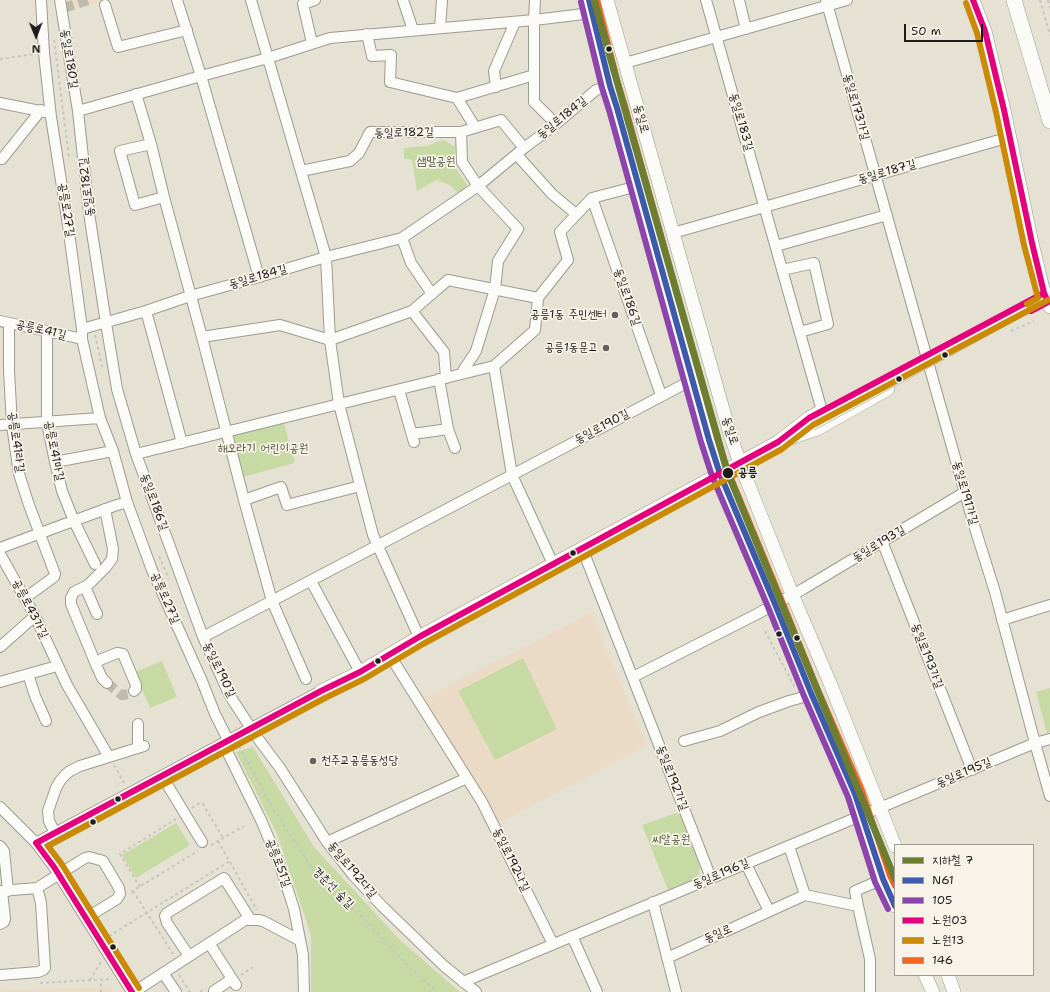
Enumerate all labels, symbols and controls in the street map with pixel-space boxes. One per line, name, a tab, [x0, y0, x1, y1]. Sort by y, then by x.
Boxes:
north arrow	[16, 16, 56, 56]
scale bar	[906, 16, 985, 42]
text: 50 m	[911, 23, 941, 39]
street label: 동일로180길	[57, 28, 81, 90]
text: N	[32, 41, 41, 56]
unlabelled marker	[604, 44, 614, 54]
street label: 동일로173가길	[840, 72, 872, 142]
street label: 동일로183길	[726, 91, 756, 153]
street label: 동일로184길	[534, 94, 590, 142]
street label: 동일로	[630, 103, 652, 135]
street label: 동일로182길	[374, 125, 434, 141]
park label: 샘말공원	[417, 155, 455, 169]
street label: 동일로182길	[76, 157, 98, 217]
street label: 동일로187길	[856, 157, 918, 187]
street label: 공릉로27길	[55, 182, 77, 238]
street label: 동일로184길	[227, 262, 289, 292]
street label: 동일로186길	[610, 266, 644, 328]
place label: 공릉1동 주민센터	[530, 308, 607, 322]
marker: 공릉1동 주민센터	[610, 310, 620, 320]
street label: 공릉로41길	[14, 317, 68, 343]
place label: 공릉1동문고	[545, 341, 598, 355]
marker: 공릉1동문고	[601, 343, 611, 353]
unlabelled marker	[940, 350, 950, 360]
unlabelled marker	[894, 374, 904, 384]
street label: 동일로190길	[572, 407, 632, 447]
street label: 공릉로41라길	[5, 411, 27, 473]
street label: 동일로	[719, 415, 741, 447]
street label: 공릉로41마길	[41, 420, 67, 482]
park label: 해오라기 어린이공원	[218, 442, 308, 456]
street label: 동일로191가길	[949, 459, 981, 527]
marker: 공릉	[721, 466, 735, 480]
place label: 공릉	[738, 466, 757, 480]
street label: 동일로186길	[137, 471, 171, 533]
street label: 동일로193길	[850, 523, 908, 565]
unlabelled marker	[568, 548, 578, 558]
street label: 공릉로27길	[147, 570, 183, 626]
street label: 공릉로43가길	[9, 577, 51, 641]
street label: 동일로193가길	[908, 621, 946, 691]
unlabelled marker	[774, 629, 784, 639]
unlabelled marker	[792, 633, 802, 643]
street label: 동일로190길	[199, 640, 239, 700]
unlabelled marker	[373, 656, 383, 666]
street label: 동일로192가길	[653, 743, 691, 813]
place label: 천주교공릉동성당	[321, 754, 398, 768]
street label: 동일로195길	[934, 755, 994, 791]
marker: 천주교공릉동성당	[308, 756, 318, 766]
unlabelled marker	[113, 794, 123, 804]
unlabelled marker	[88, 817, 98, 827]
street label: 동일로192나길	[489, 826, 533, 894]
park label: 씨알공원	[652, 833, 690, 847]
street label: 공릉로51길	[262, 837, 294, 889]
street label: 동일로192다길	[324, 839, 380, 901]
legend	[894, 844, 1034, 976]
text: 지하철 7	[932, 852, 973, 868]
street label: 동일로196길	[691, 856, 751, 892]
street label: 경춘선 숲길	[309, 864, 357, 912]
text: N61	[932, 872, 954, 888]
text: 105	[932, 892, 952, 908]
text: 노원03	[932, 912, 968, 928]
street label: 동일로	[702, 922, 734, 946]
text: 노원13	[932, 932, 964, 948]
unlabelled marker	[108, 942, 118, 952]
text: 146	[932, 952, 953, 968]

